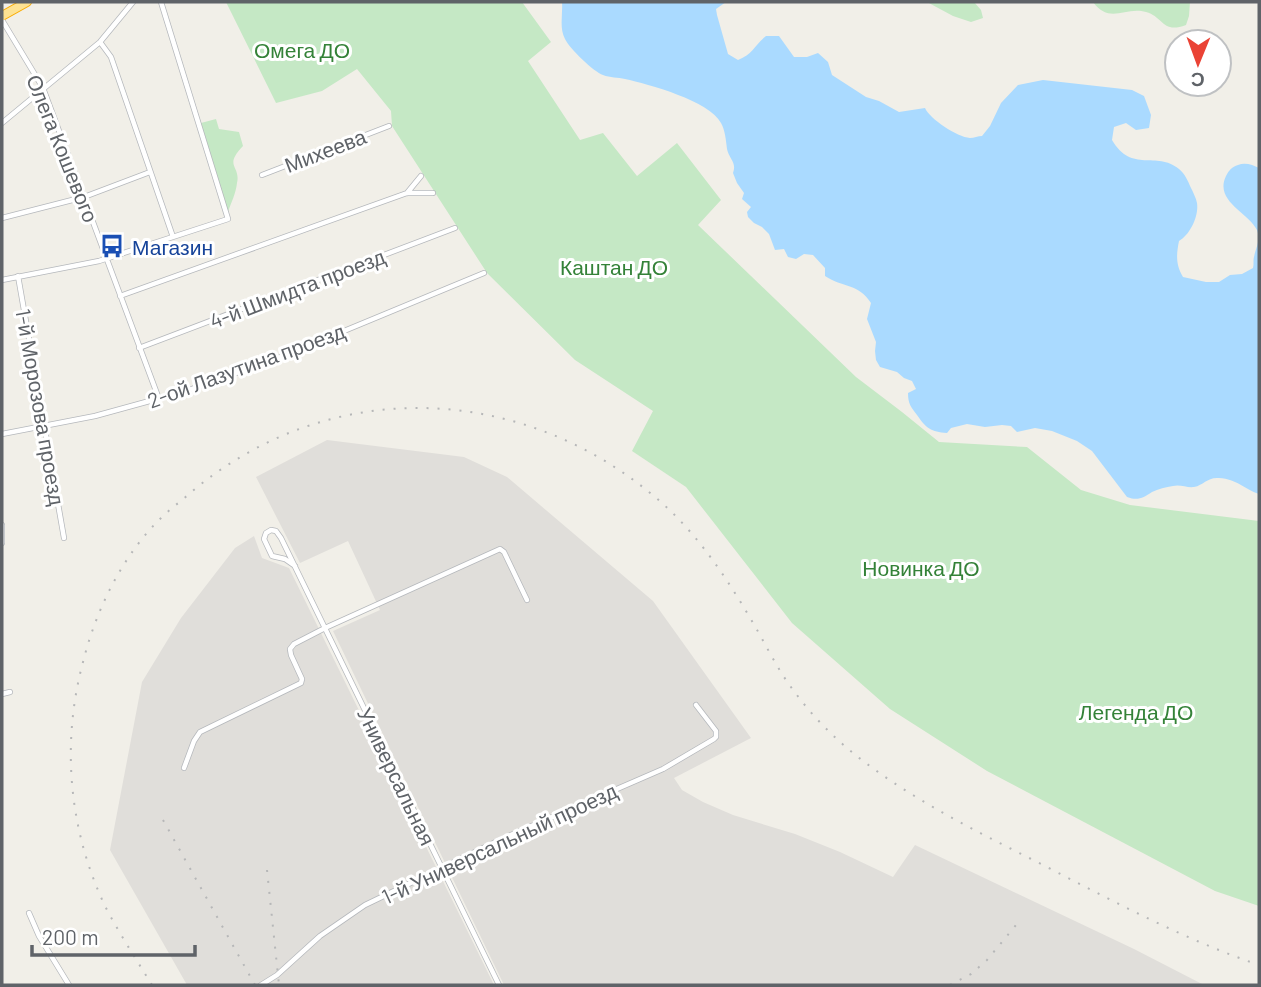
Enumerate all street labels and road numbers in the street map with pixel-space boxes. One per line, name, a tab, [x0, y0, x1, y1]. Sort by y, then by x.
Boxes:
street label: Олега Кошевого	[22, 71, 104, 225]
street label: Михеева	[281, 123, 370, 177]
street label: 4-й Шмидта проезд	[206, 243, 388, 333]
street label: 1-й Морозова проезд	[11, 307, 71, 507]
street label: 2-ой Лазутина проезд	[144, 318, 348, 412]
street label: Универсальная	[353, 703, 441, 849]
street label: 1-й Универсальный проезд	[377, 777, 621, 909]

